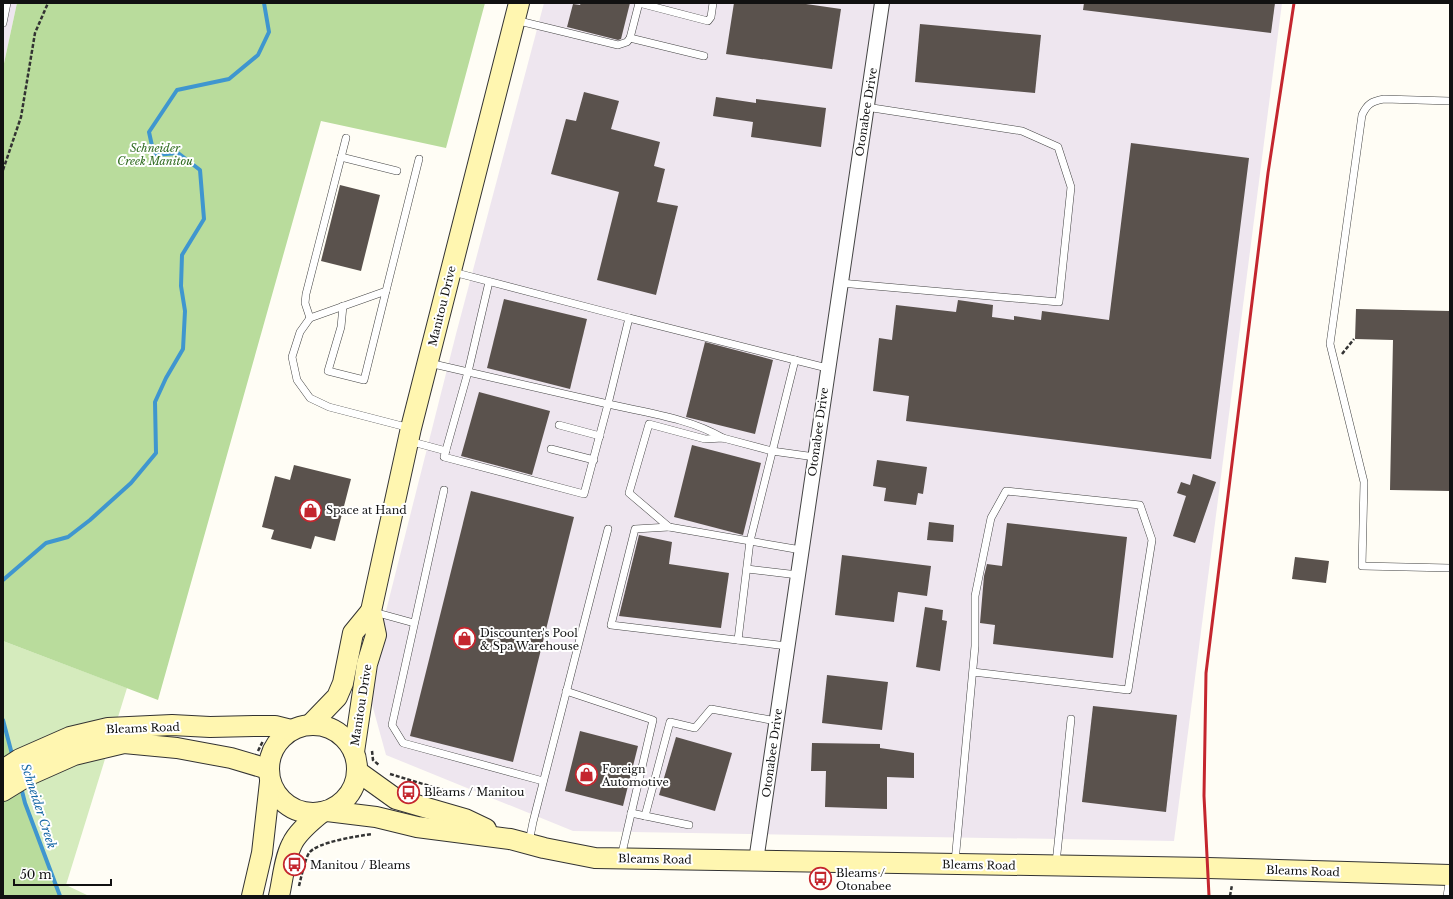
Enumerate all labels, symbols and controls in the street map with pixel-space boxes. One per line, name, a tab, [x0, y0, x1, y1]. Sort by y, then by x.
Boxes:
street label: Otonabee Drive	[852, 67, 880, 157]
park label: Schneider Creek Manitou	[117, 141, 193, 168]
street label: Manitou Drive	[425, 264, 459, 348]
street label: Otonabee Drive	[805, 387, 831, 477]
shop icon: Space at Hand	[297, 497, 323, 523]
place label: Space at Hand	[326, 503, 407, 517]
shop icon: Discounter's Pool & Spa Warehouse	[452, 626, 478, 652]
place label: Discounter's Pool & Spa Warehouse	[480, 626, 579, 653]
street label: Manitou Drive	[348, 663, 374, 747]
street label: Otonabee Drive	[759, 708, 785, 798]
street label: Bleams Road	[106, 720, 181, 736]
water label: Schneider Creek	[18, 761, 60, 851]
shop icon: Foreign Automotive	[573, 762, 599, 788]
place label: Foreign Automotive	[601, 762, 669, 789]
bus stop icon: Bleams / Manitou	[396, 779, 422, 805]
place label: Bleams / Manitou	[424, 785, 525, 799]
street label: Bleams Road	[618, 851, 693, 867]
bus stop icon: Manitou / Bleams	[282, 852, 308, 878]
street label: Bleams Road	[942, 857, 1017, 873]
place label: Manitou / Bleams	[310, 858, 410, 872]
scale bar	[14, 861, 111, 887]
street label: Bleams Road	[1266, 863, 1341, 879]
bus stop icon: Bleams / Otonabee	[808, 866, 834, 892]
place label: Bleams / Otonabee	[836, 866, 891, 893]
text: 50 m	[20, 867, 52, 882]

